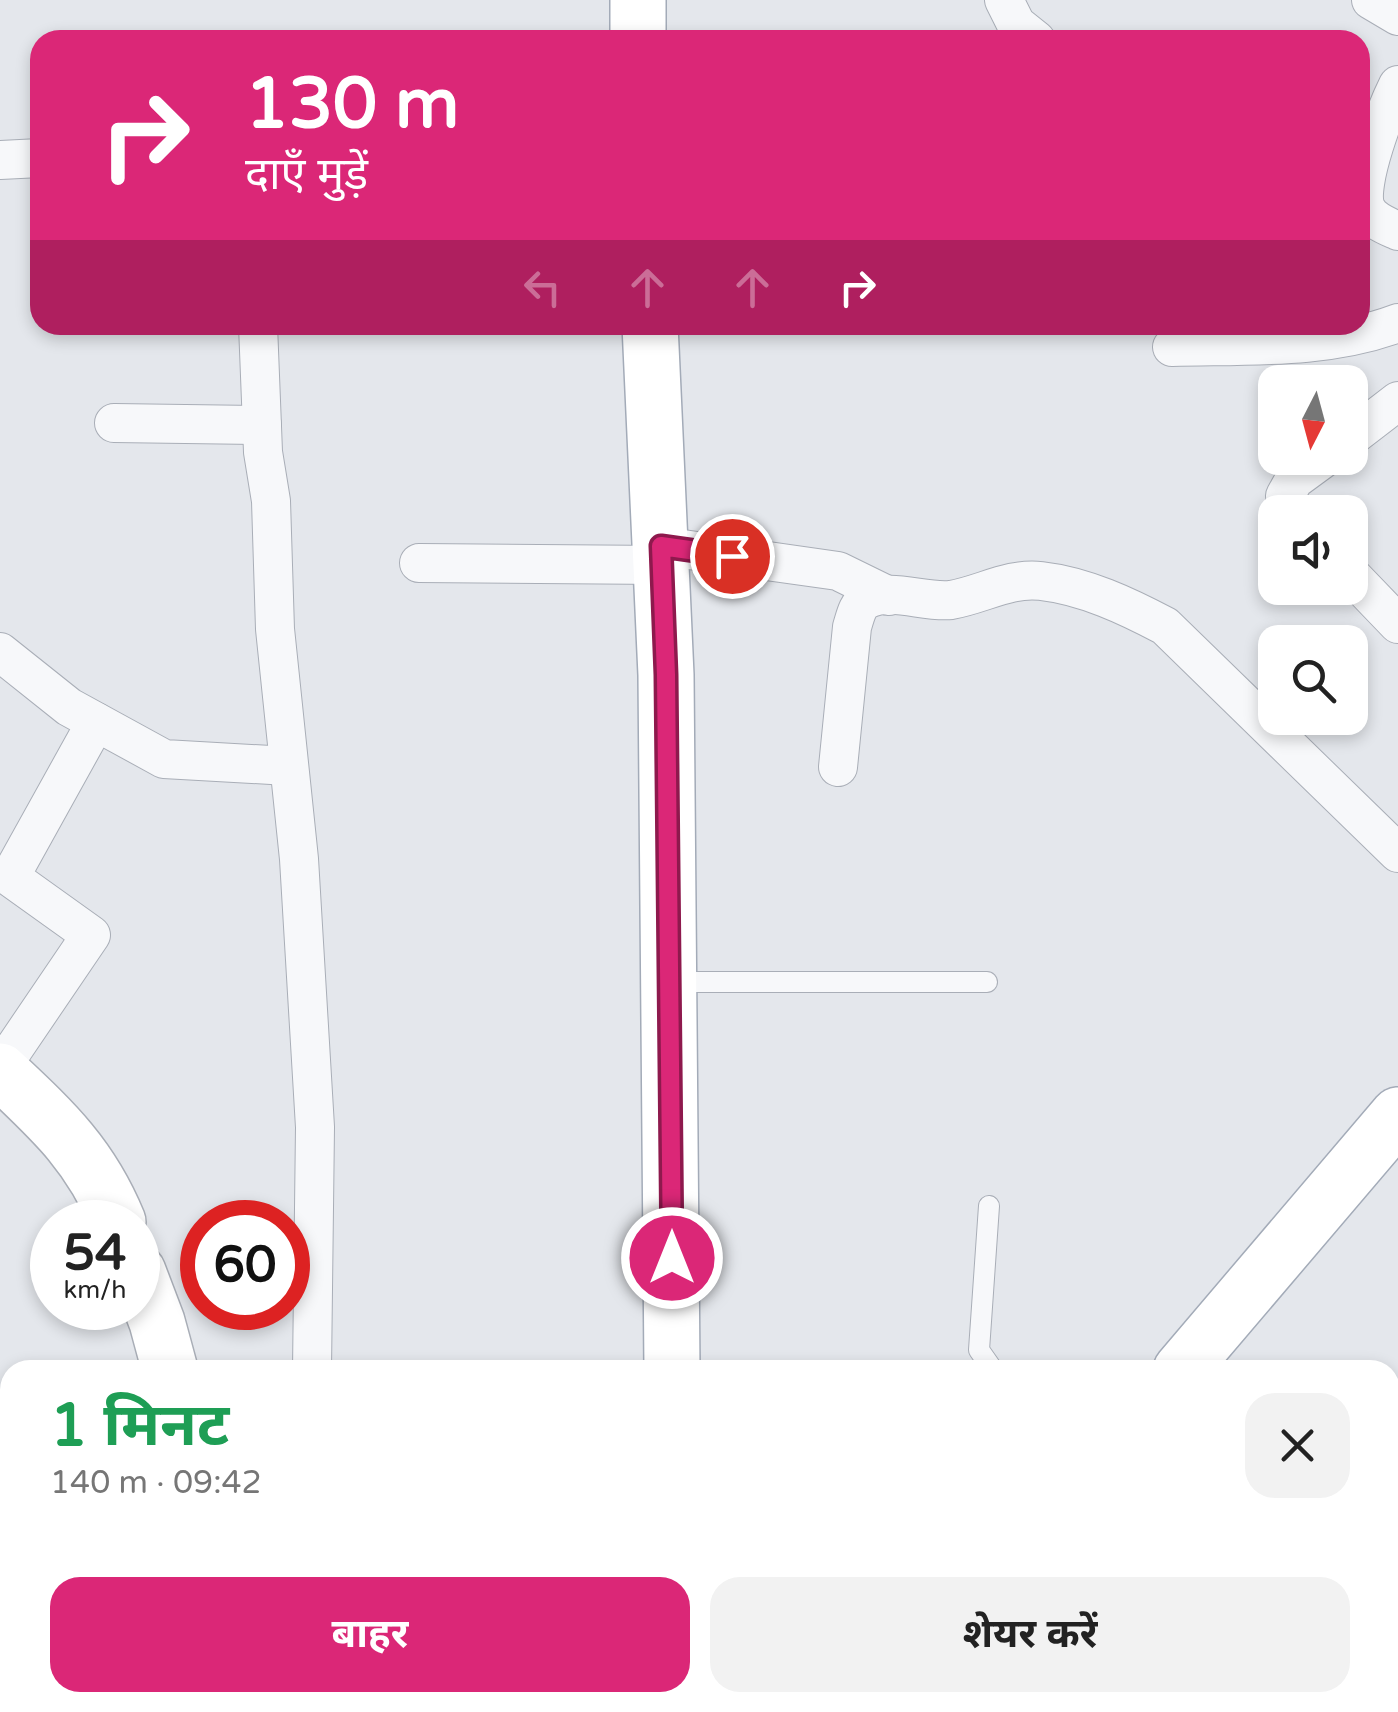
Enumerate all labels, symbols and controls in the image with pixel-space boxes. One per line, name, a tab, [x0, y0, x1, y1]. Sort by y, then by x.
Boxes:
text: 130 m	[245, 63, 459, 147]
icon: right	[80, 70, 210, 200]
text: दाएँ मुड़ें	[245, 148, 368, 202]
icon: left	[515, 260, 570, 315]
icon: ahead	[620, 260, 675, 315]
icon: ahead	[725, 260, 780, 315]
icon: right	[830, 260, 885, 315]
north arrow	[1258, 365, 1368, 475]
map controls	[1258, 365, 1368, 735]
button: sound	[1258, 495, 1368, 605]
pin	[690, 514, 775, 599]
icon: arrive	[705, 529, 760, 584]
button: search	[1258, 625, 1368, 735]
speed limit sign: 60	[180, 1200, 310, 1330]
position arrow	[620, 1206, 724, 1310]
text: 54	[64, 1223, 126, 1283]
text: km/h	[64, 1275, 126, 1305]
text: 1 मिनट	[50, 1390, 229, 1462]
button: close	[1245, 1393, 1350, 1498]
text: 140 m · 09:42	[50, 1464, 262, 1502]
button: बाहर	[50, 1577, 690, 1692]
button: शेयर करें	[710, 1577, 1350, 1692]

